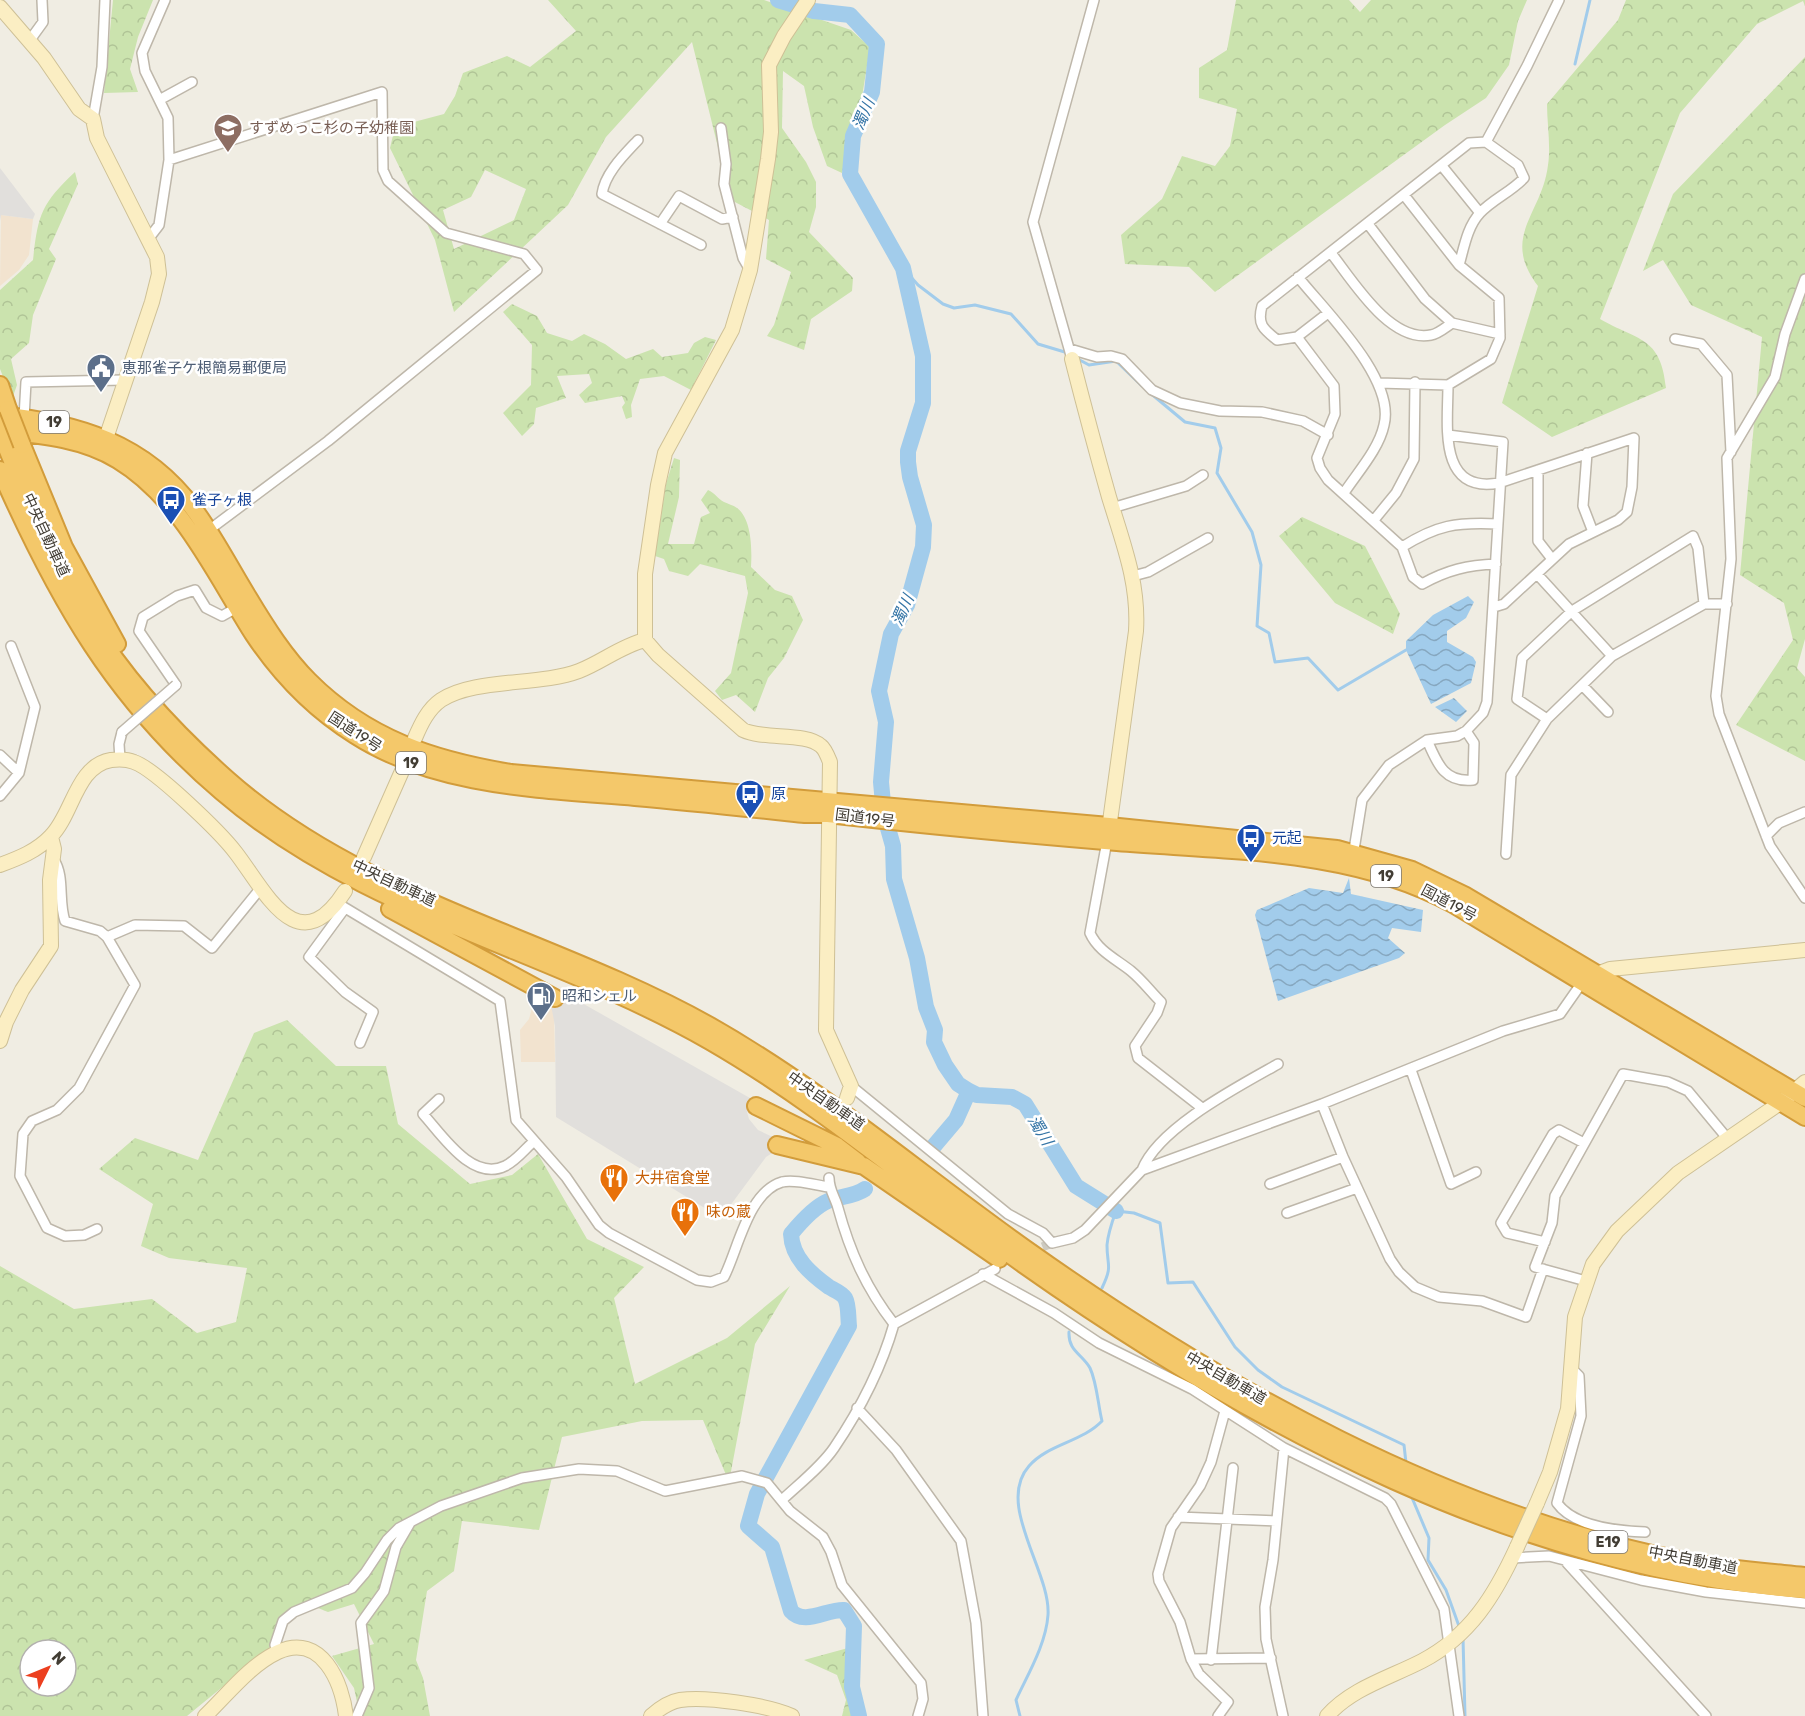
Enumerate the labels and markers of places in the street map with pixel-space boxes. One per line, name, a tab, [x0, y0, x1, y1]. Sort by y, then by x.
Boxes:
school or university icon: すずめっこ杉の子幼稚園	[212, 112, 244, 154]
place label: すずめっこ杉の子幼稚園	[249, 119, 414, 137]
public building icon: 恵那雀子ケ根簡易郵便局	[85, 352, 117, 394]
place label: 恵那雀子ケ根簡易郵便局	[122, 359, 287, 377]
bus stop icon: 雀子ヶ根	[155, 484, 187, 526]
place label: 雀子ヶ根	[192, 491, 252, 509]
bus stop icon: 原	[734, 778, 766, 820]
place label: 原	[771, 785, 786, 803]
bus stop icon: 元起	[1235, 822, 1267, 864]
place label: 元起	[1272, 829, 1302, 847]
fuel station icon: 昭和シェル	[525, 980, 557, 1022]
place label: 昭和シェル	[562, 987, 637, 1005]
restaurant icon: 大井宿食堂	[598, 1162, 630, 1204]
place label: 大井宿食堂	[635, 1169, 710, 1187]
restaurant icon: 味の蔵	[669, 1196, 701, 1238]
place label: 味の蔵	[706, 1203, 751, 1221]

